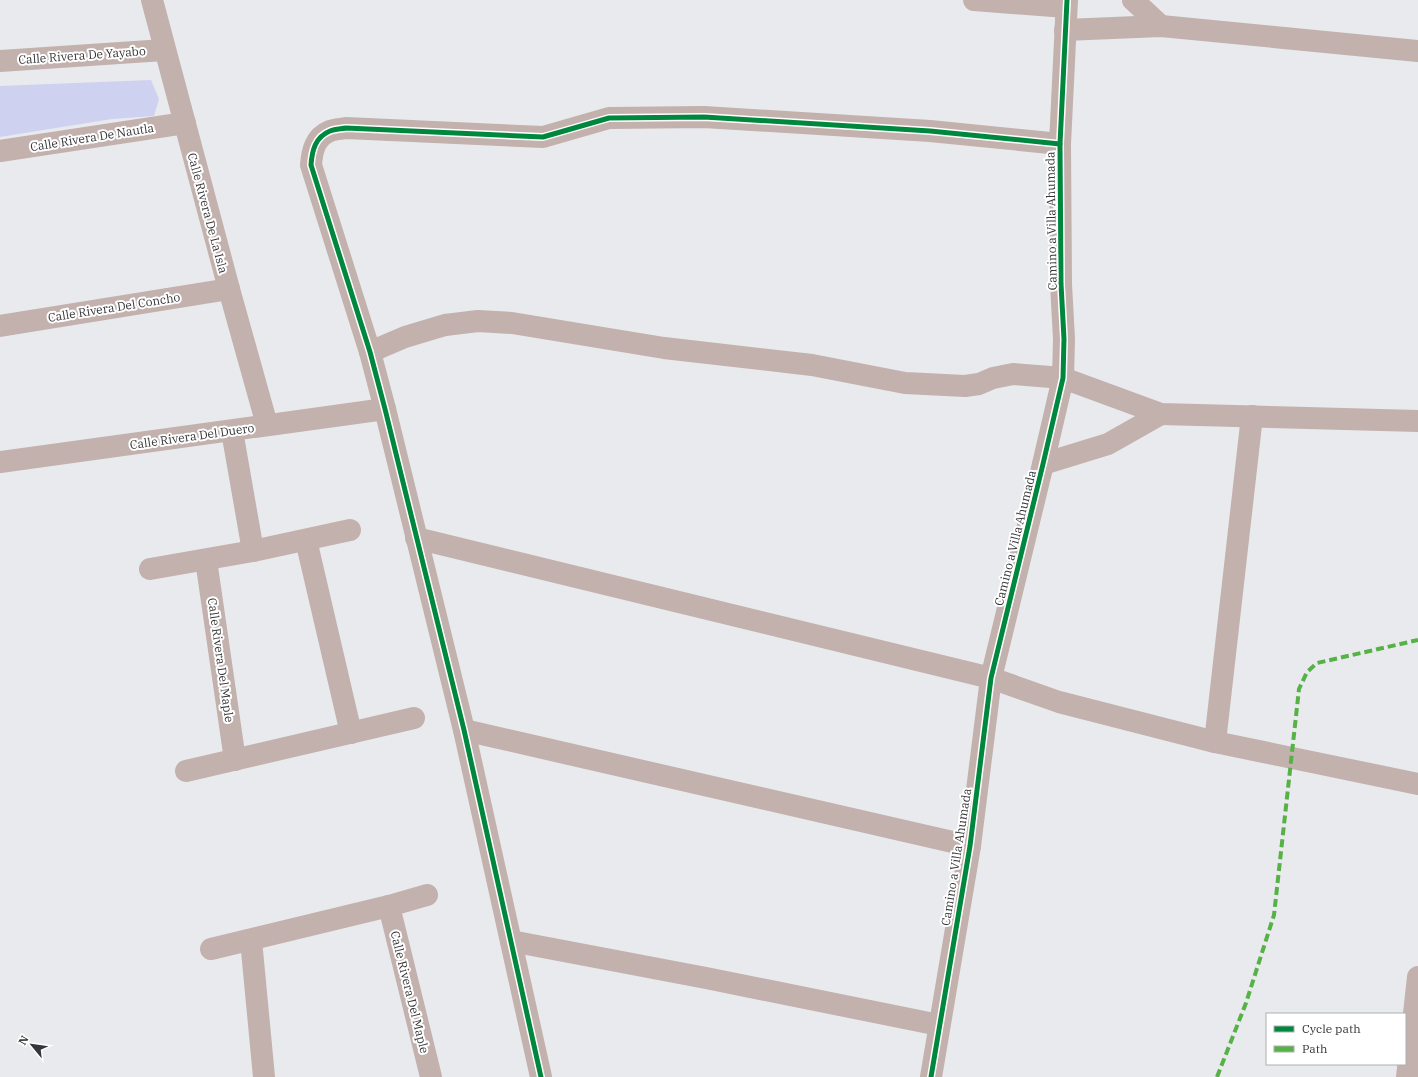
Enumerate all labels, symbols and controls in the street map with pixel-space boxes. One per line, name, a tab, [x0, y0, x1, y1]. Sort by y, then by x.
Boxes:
street label: Calle Rivera De Yayabo	[18, 43, 146, 67]
street label: Calle Rivera De Nautla	[29, 120, 155, 154]
street label: Calle Rivera De La Isla	[185, 151, 231, 275]
street label: Camino a Villa Ahumada	[1042, 151, 1060, 291]
street label: Calle Rivera Del Concho	[47, 289, 181, 325]
street label: Calle Rivera Del Duero	[129, 420, 255, 452]
street label: Camino a Villa Ahumada	[991, 468, 1039, 607]
street label: Calle Rivera Del Maple	[205, 597, 237, 723]
street label: Camino a Villa Ahumada	[938, 787, 974, 927]
street label: Calle Rivera Del Maple	[388, 929, 432, 1055]
legend	[1266, 1013, 1406, 1065]
text: Cycle path	[1302, 1021, 1361, 1036]
north arrow	[12, 1025, 52, 1065]
text: N	[15, 1033, 32, 1047]
text: Path	[1302, 1041, 1328, 1056]

